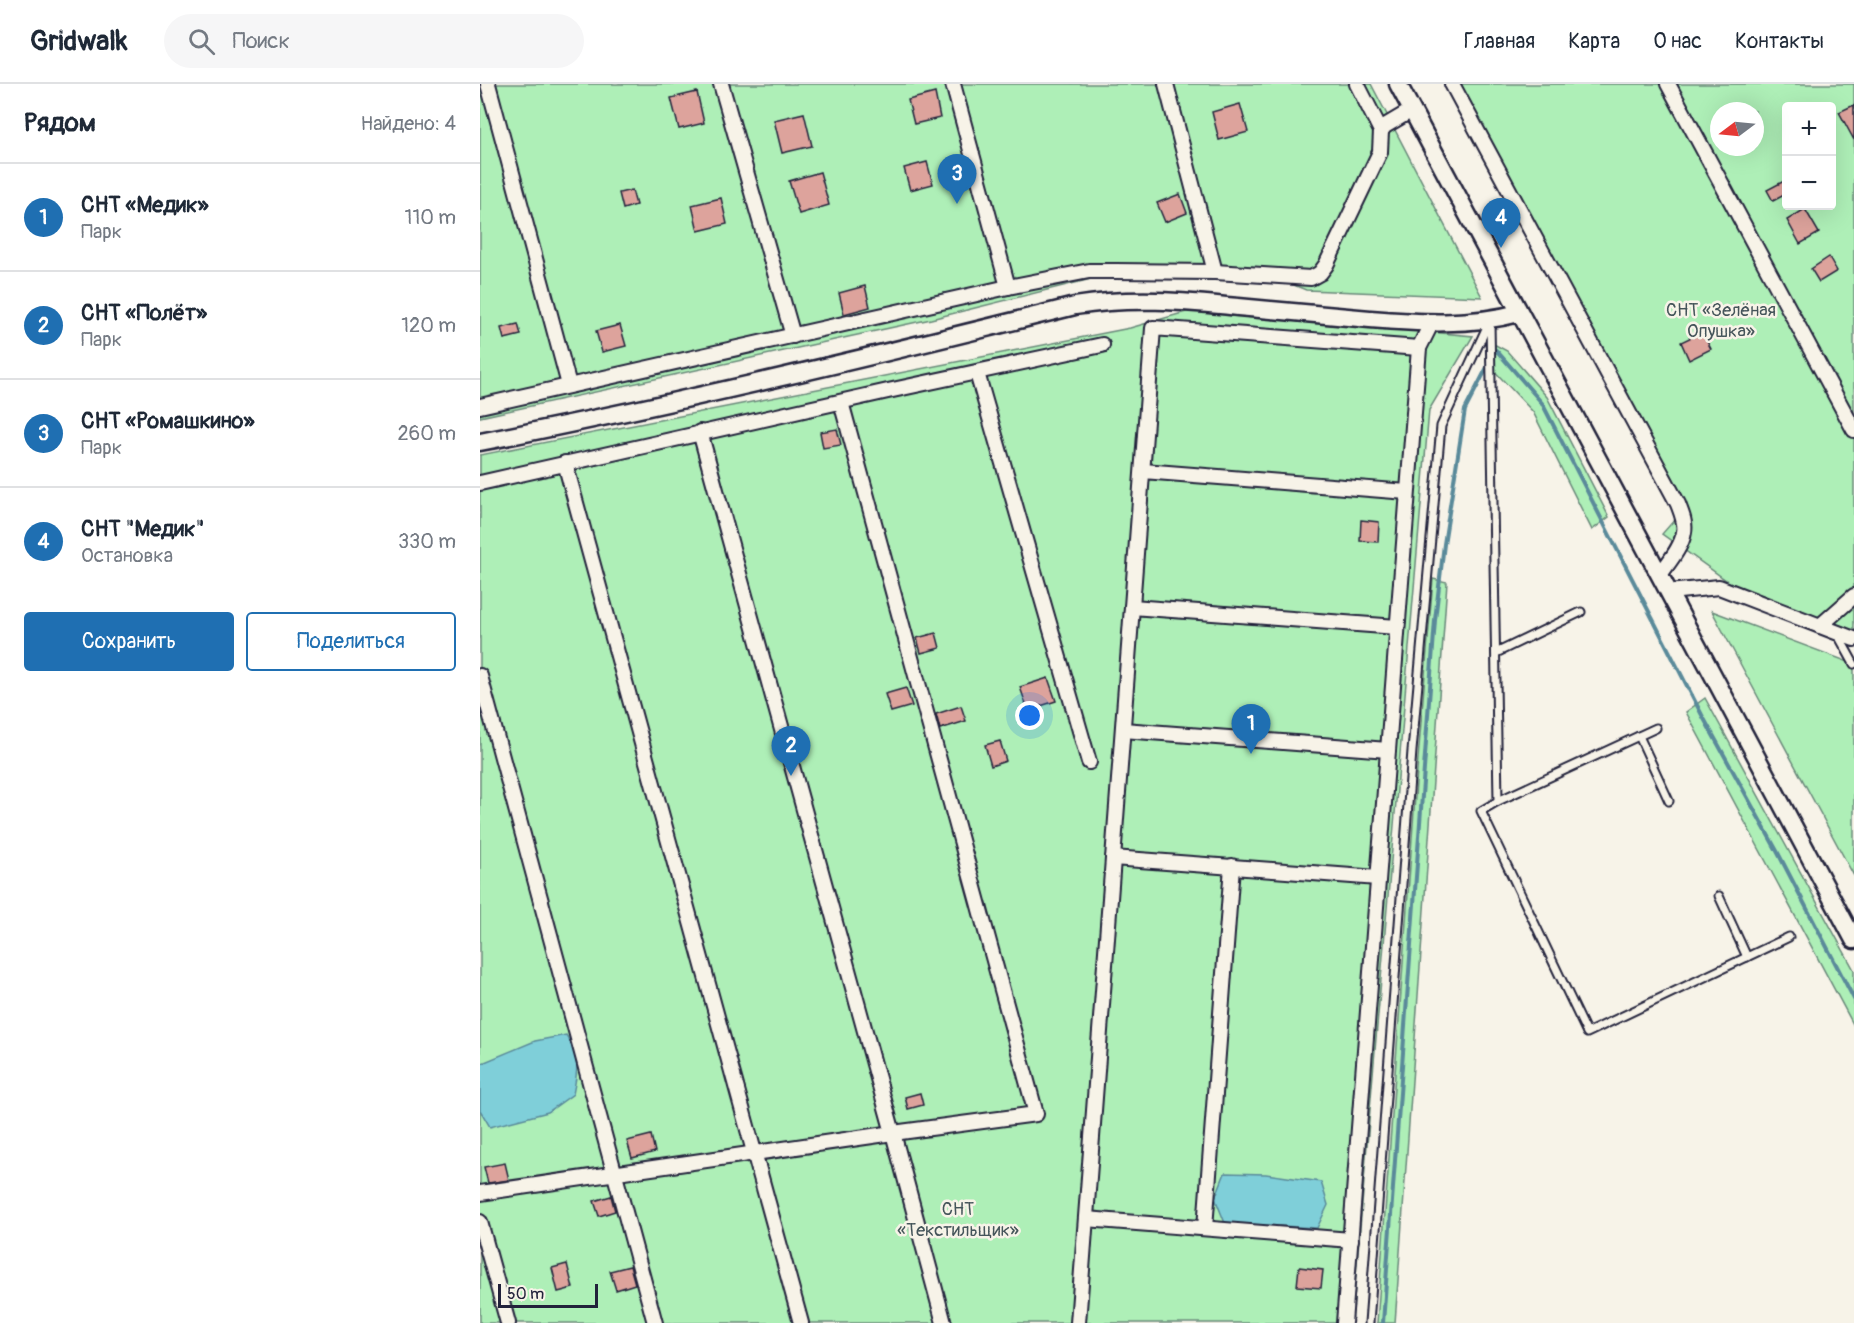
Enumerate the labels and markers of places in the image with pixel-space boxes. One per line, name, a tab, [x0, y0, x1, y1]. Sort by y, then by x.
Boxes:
pin: 3	[938, 154, 976, 204]
pin: 4	[1482, 198, 1520, 248]
pin: 1	[1232, 704, 1270, 754]
pin: 2	[772, 726, 810, 776]

